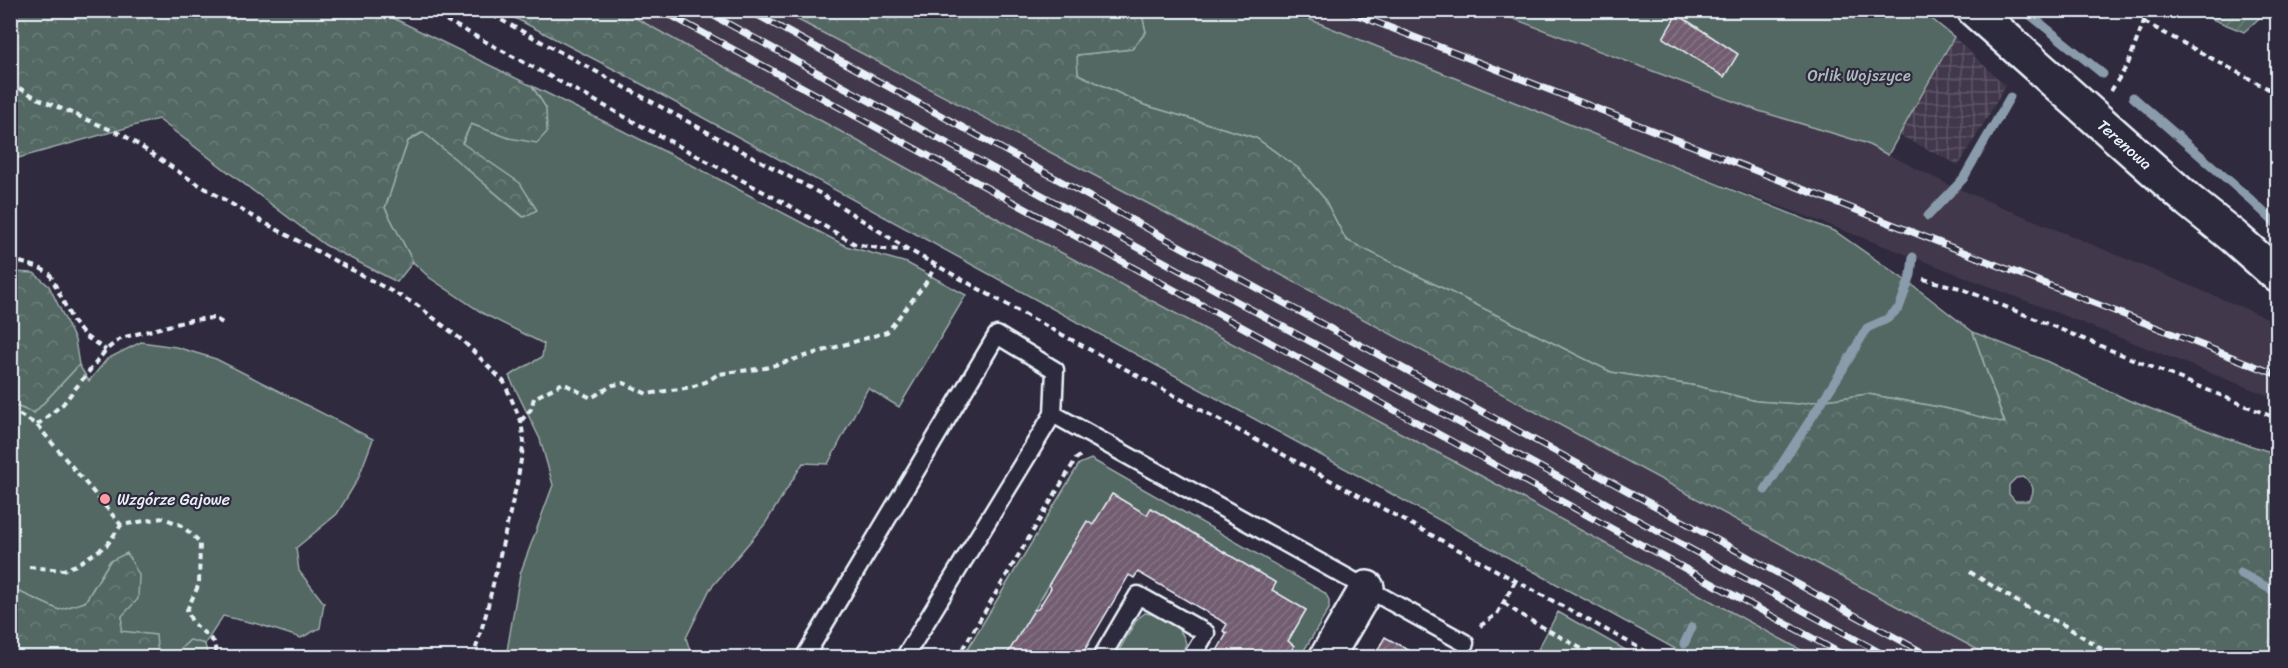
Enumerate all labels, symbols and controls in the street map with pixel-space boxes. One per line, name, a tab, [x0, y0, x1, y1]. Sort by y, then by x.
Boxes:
park label: Orlik Wojszyce	[1807, 61, 1911, 90]
street label: Terenowa	[2091, 111, 2159, 177]
place label: Wzgórze Gajowe	[117, 485, 230, 514]
marker: Wzgórze Gajowe	[98, 492, 112, 506]

